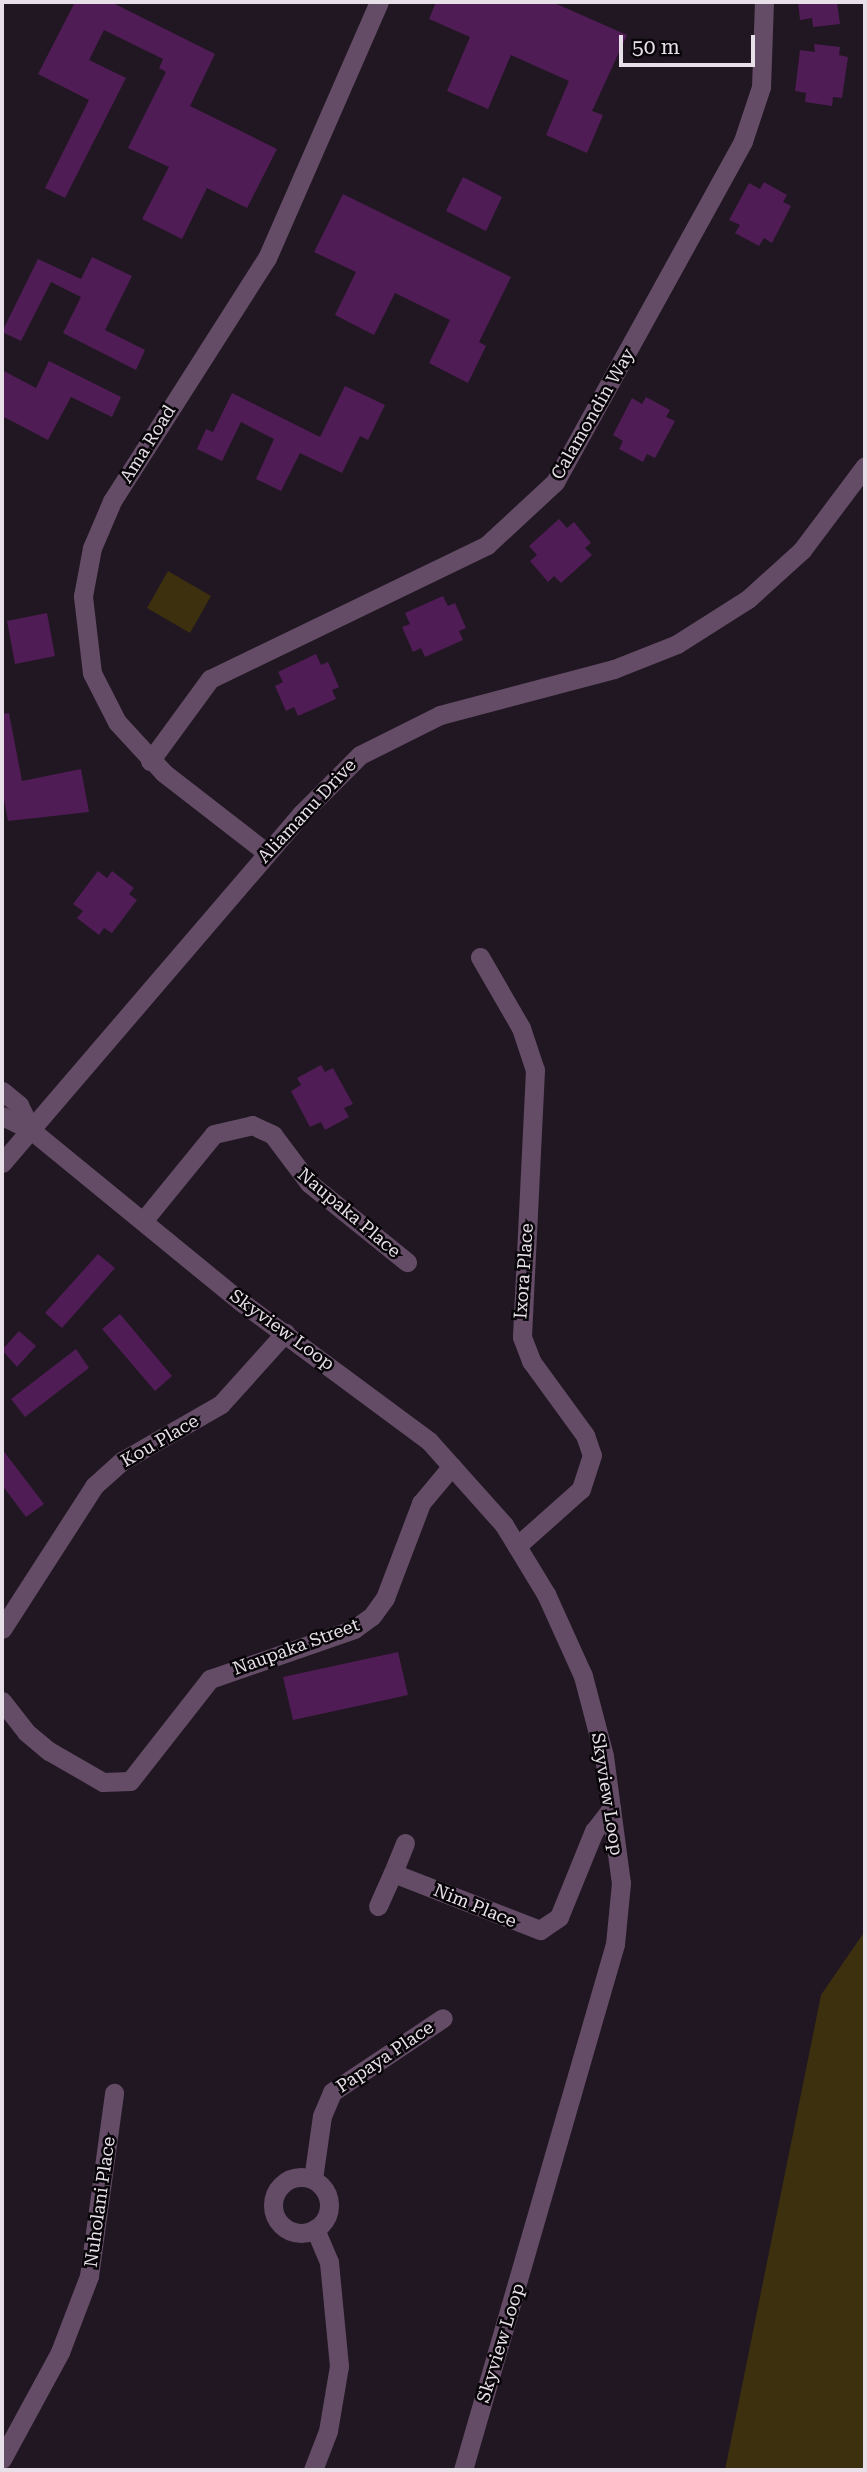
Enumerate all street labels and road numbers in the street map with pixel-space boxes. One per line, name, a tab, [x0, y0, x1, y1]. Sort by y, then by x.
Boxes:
street label: Calamondin Way	[547, 345, 639, 483]
street label: Ama Road	[116, 401, 180, 487]
street label: Aliamanu Drive	[253, 755, 361, 867]
street label: Naupaka Place	[293, 1164, 405, 1262]
street label: Ixora Place	[510, 1222, 538, 1320]
street label: Skyview Loop	[226, 1285, 338, 1375]
street label: Kou Place	[117, 1410, 203, 1472]
street label: Naupaka Street	[230, 1614, 362, 1680]
street label: Skyview Loop	[587, 1731, 627, 1857]
street label: Nim Place	[430, 1880, 520, 1932]
street label: Papaya Place	[332, 2016, 438, 2098]
street label: Nuholani Place	[80, 2135, 120, 2269]
street label: Skyview Loop	[473, 2281, 529, 2405]

